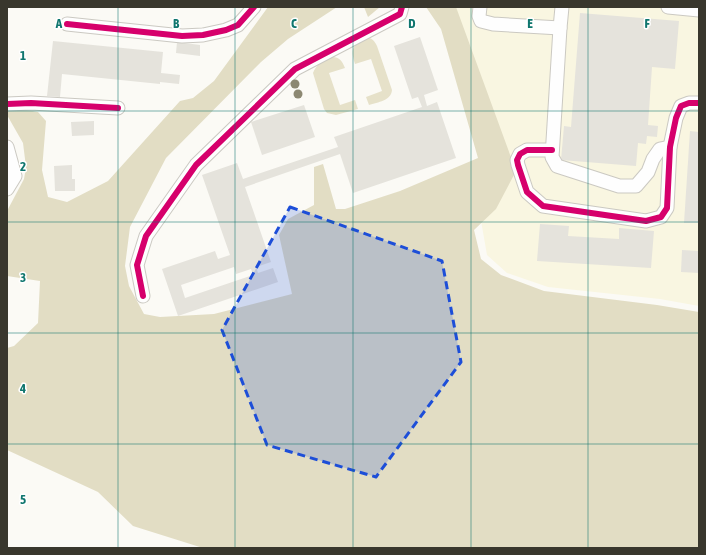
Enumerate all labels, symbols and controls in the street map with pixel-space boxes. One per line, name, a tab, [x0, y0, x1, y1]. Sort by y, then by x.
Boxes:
text: A	[55, 16, 63, 31]
text: B	[173, 16, 180, 31]
text: C	[291, 16, 297, 31]
text: D	[408, 16, 416, 31]
text: E	[527, 16, 533, 31]
text: F	[644, 16, 650, 31]
text: 1	[20, 48, 26, 63]
text: 2	[20, 159, 26, 174]
text: 3	[20, 270, 26, 285]
text: 4	[19, 381, 26, 396]
text: 5	[20, 492, 26, 507]

